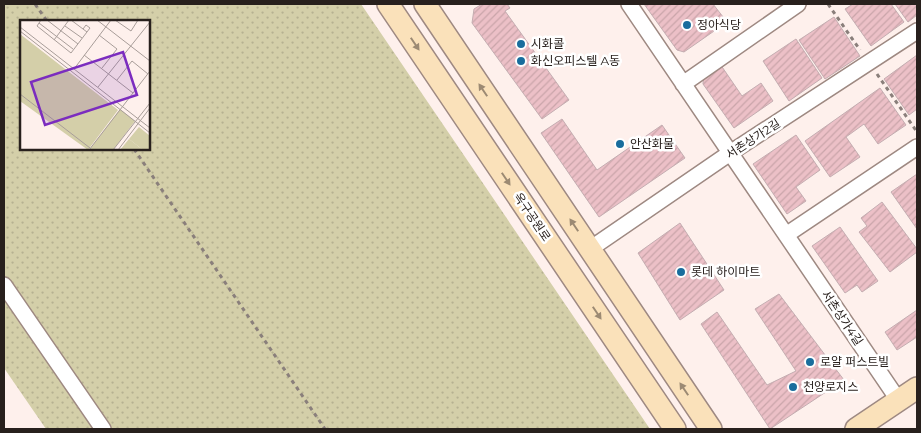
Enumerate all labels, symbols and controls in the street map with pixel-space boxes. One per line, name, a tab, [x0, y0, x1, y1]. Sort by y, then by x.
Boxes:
place label: 정아식당	[697, 17, 741, 32]
marker: 정아식당	[681, 19, 693, 31]
inset map	[20, 20, 150, 150]
place label: 시화콜	[531, 36, 564, 51]
one-way arrow	[410, 37, 420, 51]
marker: 시화콜	[515, 38, 527, 50]
place label: 화신오피스텔 A동	[531, 53, 620, 68]
marker: 화신오피스텔 A동	[515, 55, 527, 67]
one-way arrow	[478, 83, 488, 97]
street label: 서촌상가2길	[723, 115, 783, 162]
place label: 안산화물	[630, 136, 674, 151]
marker: 안산화물	[614, 138, 626, 150]
one-way arrow	[501, 172, 511, 186]
street label: 옥구공원로	[511, 190, 554, 244]
one-way arrow	[569, 218, 579, 232]
place label: 롯데 하이마트	[691, 264, 760, 279]
marker: 롯데 하이마트	[675, 266, 687, 278]
street label: 서촌상가4길	[819, 287, 866, 348]
one-way arrow	[592, 307, 602, 320]
place label: 로얄 퍼스트빌	[820, 354, 889, 369]
marker: 로얄 퍼스트빌	[804, 356, 816, 368]
place label: 천양로지스	[803, 379, 858, 394]
marker: 천양로지스	[787, 381, 799, 393]
one-way arrow	[679, 382, 689, 396]

